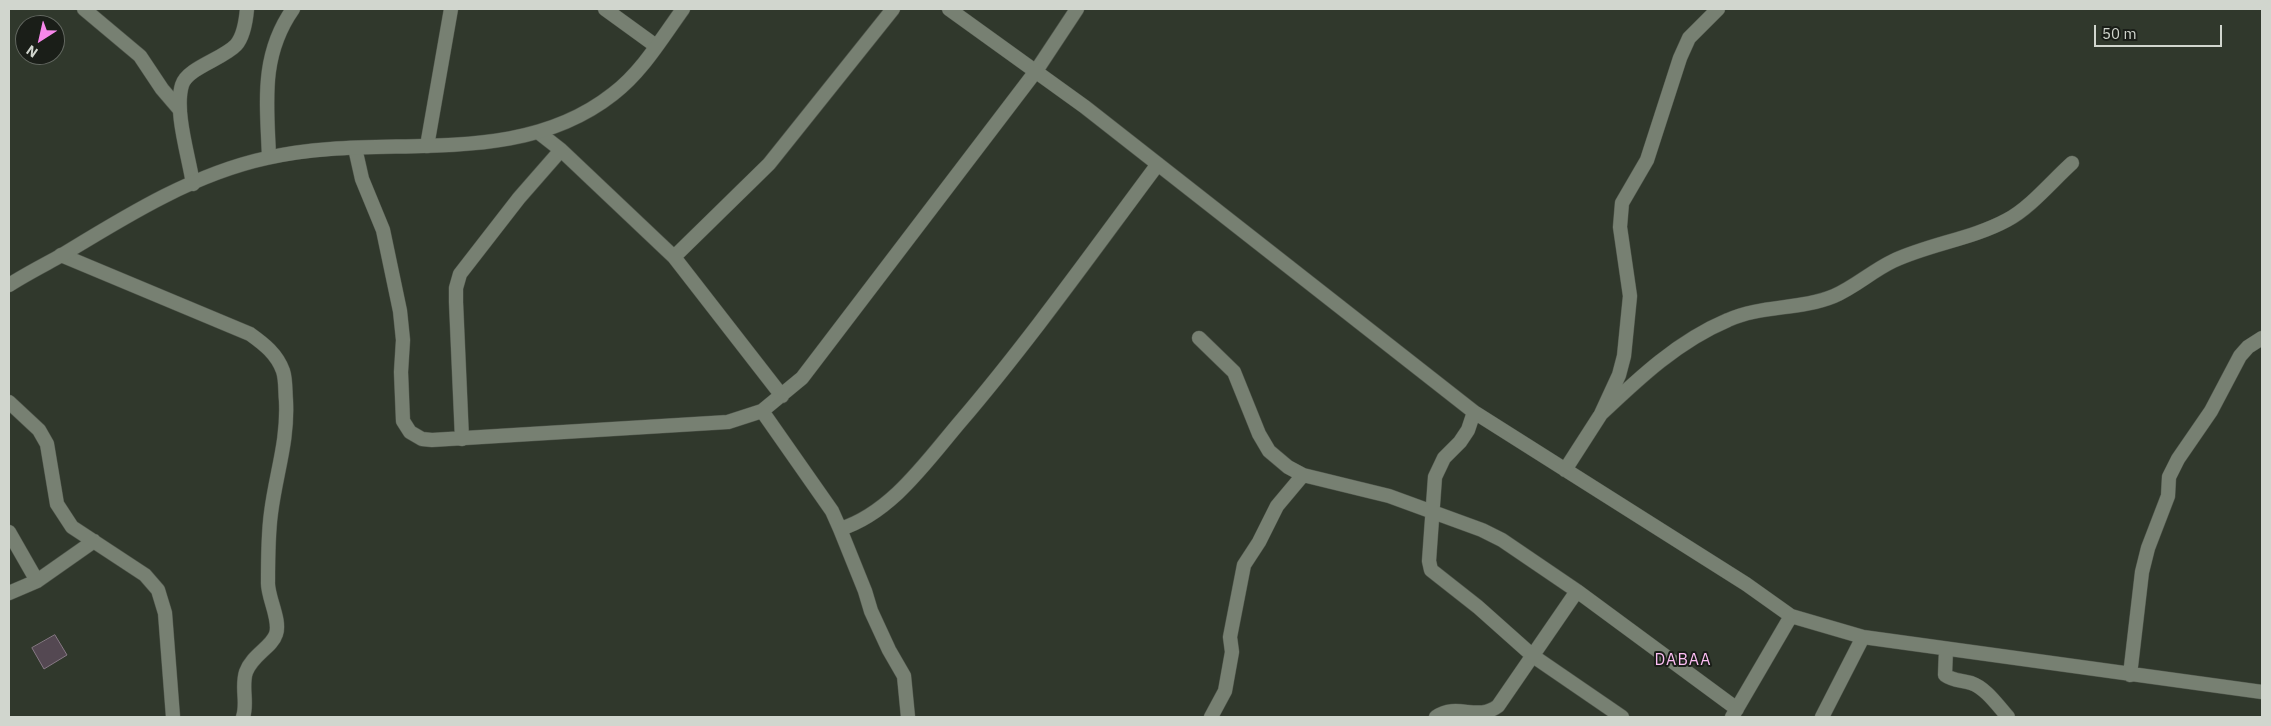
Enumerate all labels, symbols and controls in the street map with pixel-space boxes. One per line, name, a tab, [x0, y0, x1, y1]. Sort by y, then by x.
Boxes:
north arrow	[15, 15, 65, 65]
scale bar	[2096, 15, 2224, 47]
text: 50 m	[2102, 24, 2137, 43]
text: N	[23, 41, 41, 62]
district label: DABAA	[1654, 650, 1712, 670]

